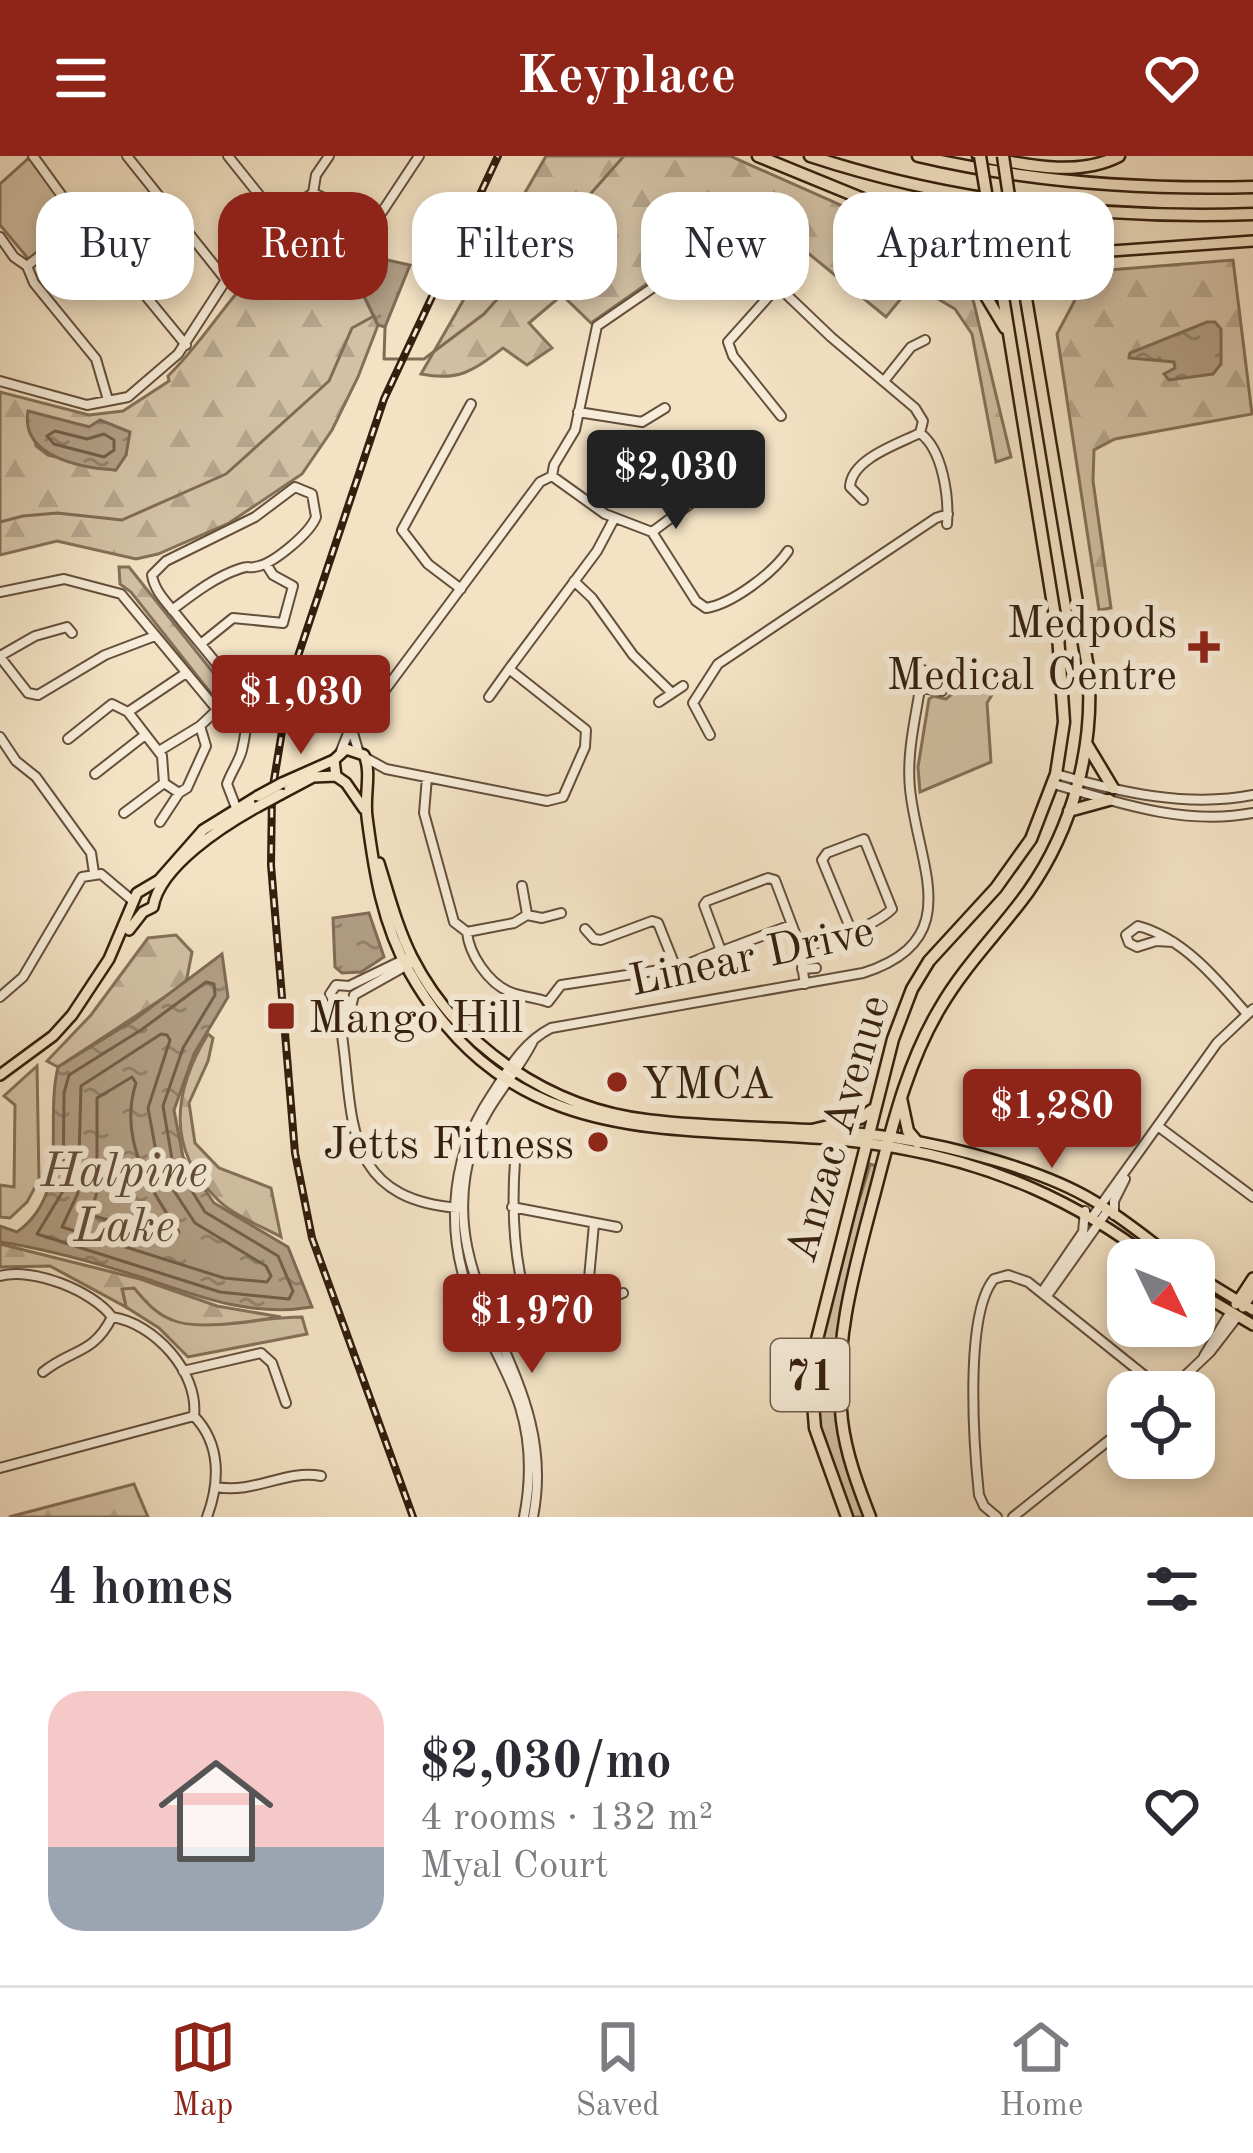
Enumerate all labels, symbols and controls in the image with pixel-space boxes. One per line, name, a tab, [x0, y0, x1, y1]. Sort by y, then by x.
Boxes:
icon: menu	[48, 45, 114, 111]
icon: heart	[1139, 45, 1205, 111]
text: Keyplace	[517, 51, 736, 105]
chip: Buy	[36, 192, 194, 300]
chip: Rent	[218, 192, 388, 300]
chip: Filters	[412, 192, 617, 300]
chip: New	[641, 192, 809, 300]
chip: Apartment	[833, 192, 1114, 300]
pin: $2,030	[578, 430, 774, 532]
text: $2,030	[614, 449, 738, 488]
place label: Medpods Medical Centre	[886, 603, 1177, 700]
marker: Medpods Medical Centre	[1188, 631, 1220, 663]
pin: $1,030	[203, 655, 399, 757]
text: $1,030	[239, 674, 363, 713]
street label: Linear Drive	[626, 911, 878, 1006]
street label: Anzac Avenue	[781, 990, 900, 1268]
place label: Mango Hill	[308, 998, 523, 1043]
marker: Mango Hill	[265, 1000, 297, 1032]
place label: YMCA	[641, 1064, 774, 1109]
marker: YMCA	[604, 1069, 630, 1095]
pin: $1,280	[954, 1069, 1150, 1171]
text: $1,280	[990, 1088, 1114, 1127]
place label: Jetts Fitness	[323, 1124, 574, 1169]
marker: Jetts Fitness	[585, 1129, 611, 1155]
water label: Halpine Lake	[39, 1149, 208, 1252]
north arrow	[1107, 1239, 1215, 1347]
map controls	[1107, 1239, 1215, 1479]
pin: $1,970	[434, 1274, 630, 1376]
text: $1,970	[470, 1293, 594, 1332]
road number: 71	[771, 1339, 849, 1411]
button: locate	[1107, 1371, 1215, 1479]
icon: filters	[1139, 1556, 1205, 1622]
text: 4 homes	[48, 1564, 233, 1615]
text: $2,030/mo	[420, 1738, 672, 1789]
icon: home	[144, 1739, 288, 1883]
icon: heart	[1139, 1778, 1205, 1844]
text: 4 rooms · 132 m²	[420, 1799, 713, 1838]
text: Myal Court	[420, 1847, 609, 1886]
tab: Map	[170, 2014, 236, 2127]
tab: Saved	[576, 2014, 660, 2127]
tab: Home	[999, 2014, 1083, 2127]

